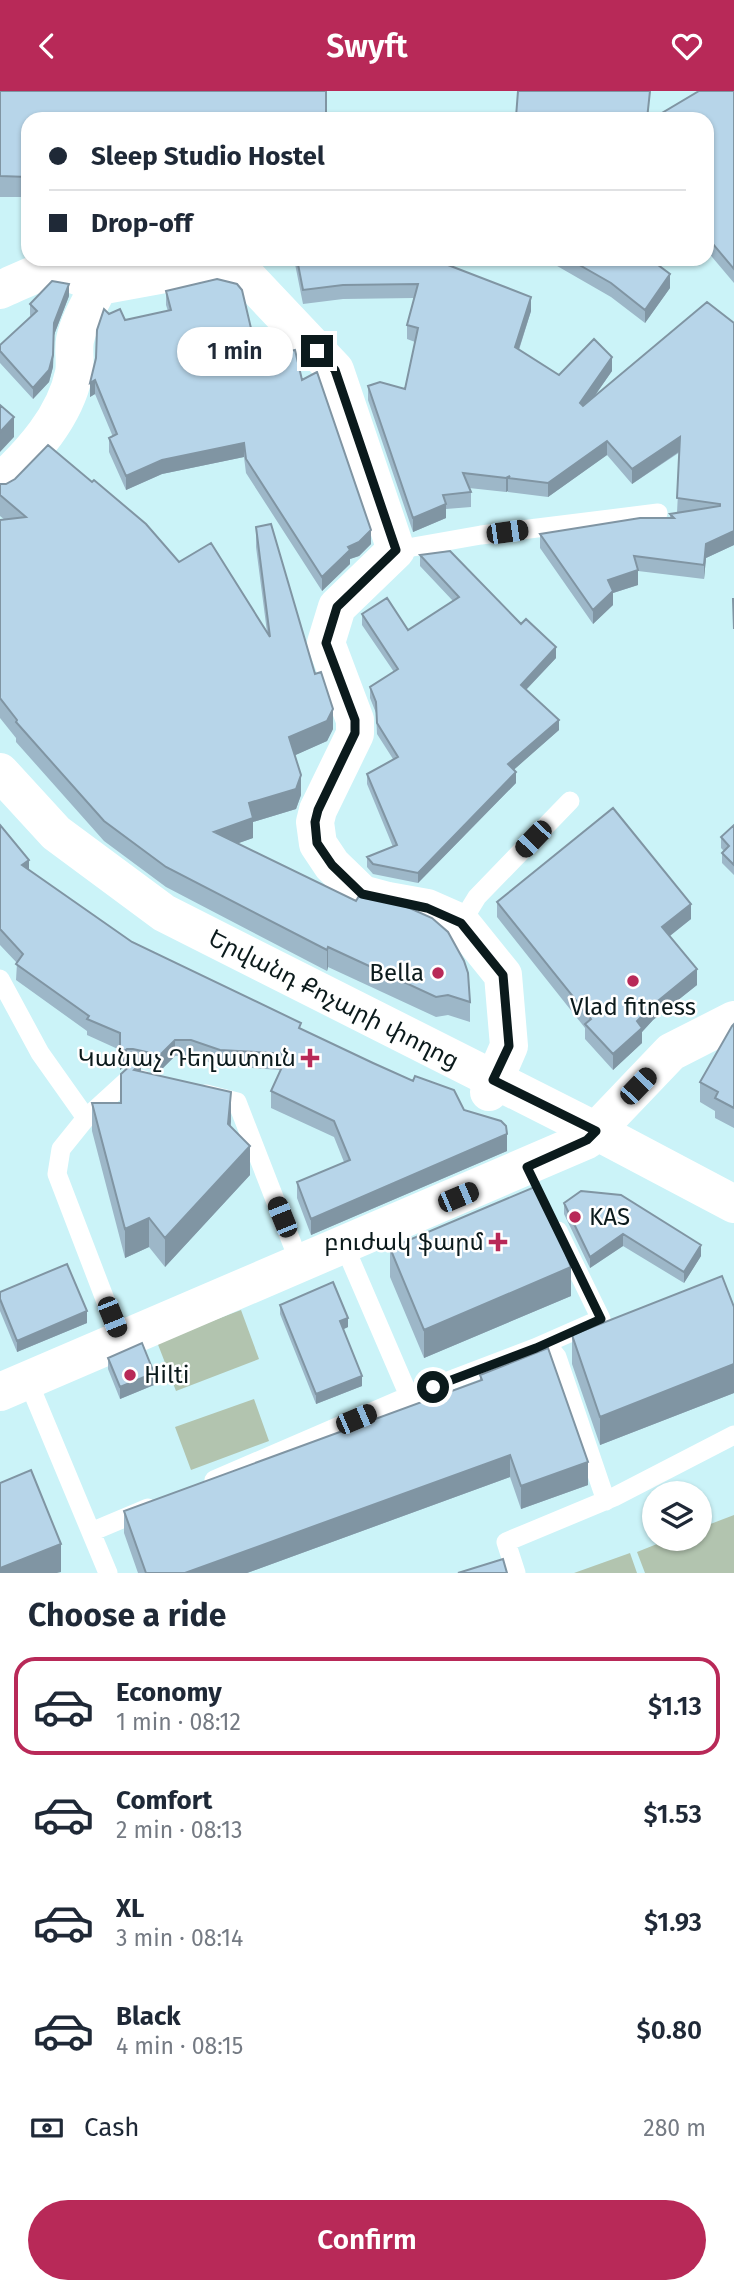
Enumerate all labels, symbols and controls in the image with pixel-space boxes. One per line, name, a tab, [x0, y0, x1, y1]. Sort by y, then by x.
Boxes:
icon: back	[28, 27, 66, 65]
text: Swyft	[326, 27, 408, 65]
icon: heart	[668, 27, 706, 65]
text: Sleep Studio Hostel	[91, 141, 325, 172]
text: Drop-off	[91, 208, 193, 239]
callout: 1 min	[177, 327, 292, 375]
route end	[301, 335, 333, 367]
text: 1 min	[207, 337, 263, 365]
car	[485, 519, 530, 545]
car	[511, 817, 556, 861]
street label: Երվանդ Քոչարի փողոց	[204, 924, 464, 1074]
place label: Bella	[369, 959, 424, 987]
marker: Bella	[430, 965, 446, 981]
marker: Vlad fitness	[625, 973, 641, 989]
place label: Vlad fitness	[570, 993, 696, 1021]
place label: Կանաչ Դեղատուն	[78, 1044, 296, 1072]
marker: Կանաչ Դեղատուն	[302, 1050, 318, 1066]
car	[616, 1064, 661, 1108]
car	[435, 1179, 482, 1215]
car	[265, 1194, 300, 1240]
place label: KAS	[589, 1203, 630, 1231]
marker: KAS	[567, 1209, 583, 1225]
place label: բուժակ ֆարմ	[324, 1228, 484, 1256]
marker: բուժակ ֆարմ	[490, 1234, 506, 1250]
car	[95, 1294, 130, 1340]
place label: Hilti	[144, 1361, 190, 1389]
marker: Hilti	[122, 1367, 138, 1383]
route start	[417, 1371, 449, 1403]
car	[333, 1401, 380, 1437]
map controls	[642, 1481, 712, 1551]
button: layers	[642, 1481, 712, 1551]
text: Choose a ride	[28, 1596, 226, 1634]
icon: car	[32, 1675, 95, 1738]
text: Economy	[116, 1677, 222, 1708]
text: $1.13	[648, 1691, 702, 1722]
text: 1 min · 08:12	[116, 1708, 241, 1736]
icon: car	[32, 1783, 95, 1846]
text: Comfort	[116, 1785, 212, 1816]
text: $1.53	[643, 1799, 702, 1830]
text: 2 min · 08:13	[116, 1816, 242, 1844]
icon: car	[32, 1891, 95, 1954]
text: XL	[116, 1893, 144, 1924]
text: $1.93	[644, 1907, 702, 1938]
text: 3 min · 08:14	[116, 1924, 243, 1952]
icon: car	[32, 1999, 95, 2062]
text: Black	[116, 2001, 181, 2032]
text: $0.80	[637, 2015, 702, 2046]
text: 4 min · 08:15	[116, 2032, 243, 2060]
icon: cash	[28, 2109, 66, 2147]
text: Cash	[84, 2112, 140, 2143]
text: 280 m	[643, 2114, 706, 2142]
button: Confirm	[28, 2200, 706, 2280]

